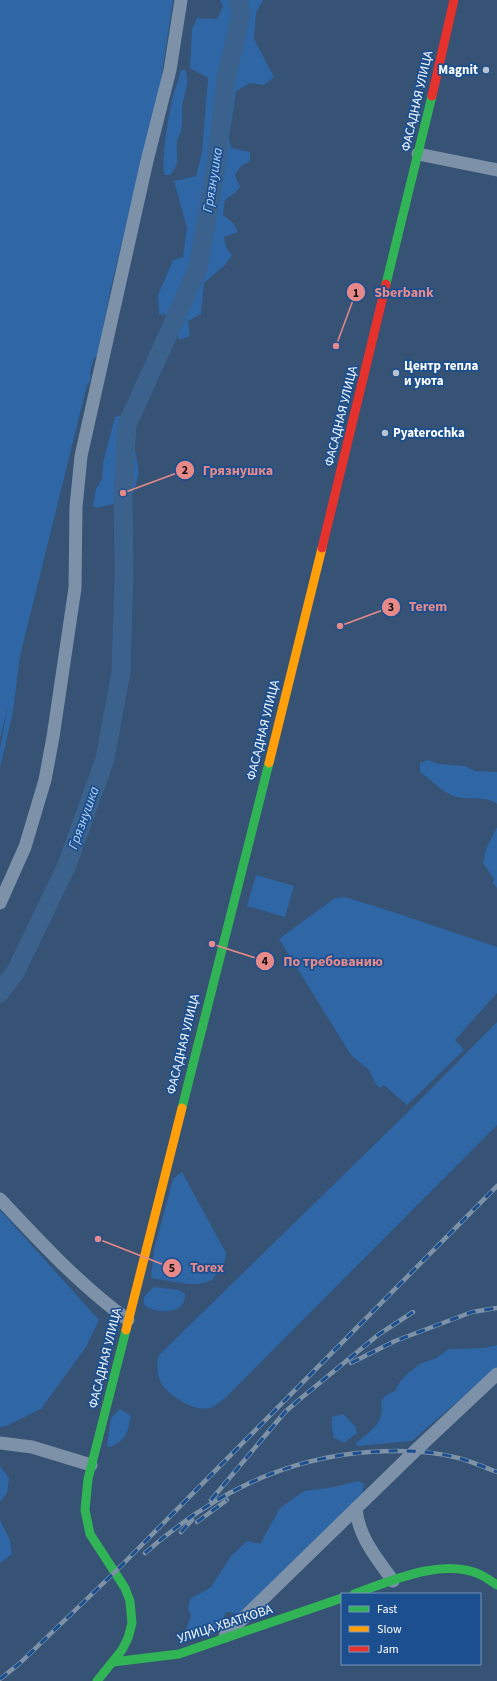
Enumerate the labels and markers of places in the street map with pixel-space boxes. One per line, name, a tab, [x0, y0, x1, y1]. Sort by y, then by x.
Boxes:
place label: Magnit	[438, 61, 478, 79]
marker: Magnit	[481, 65, 491, 75]
callout: Sberbank	[346, 279, 441, 305]
place label: Центр тепла и уюта	[404, 357, 478, 390]
marker: Центр тепла и уюта	[391, 368, 401, 378]
place label: Pyaterochka	[393, 424, 465, 442]
marker: Pyaterochka	[380, 428, 390, 438]
callout: Грязнушка	[175, 457, 282, 483]
callout: Terem	[381, 594, 456, 620]
callout: По требованию	[255, 948, 391, 974]
callout: Torex	[162, 1255, 232, 1281]

